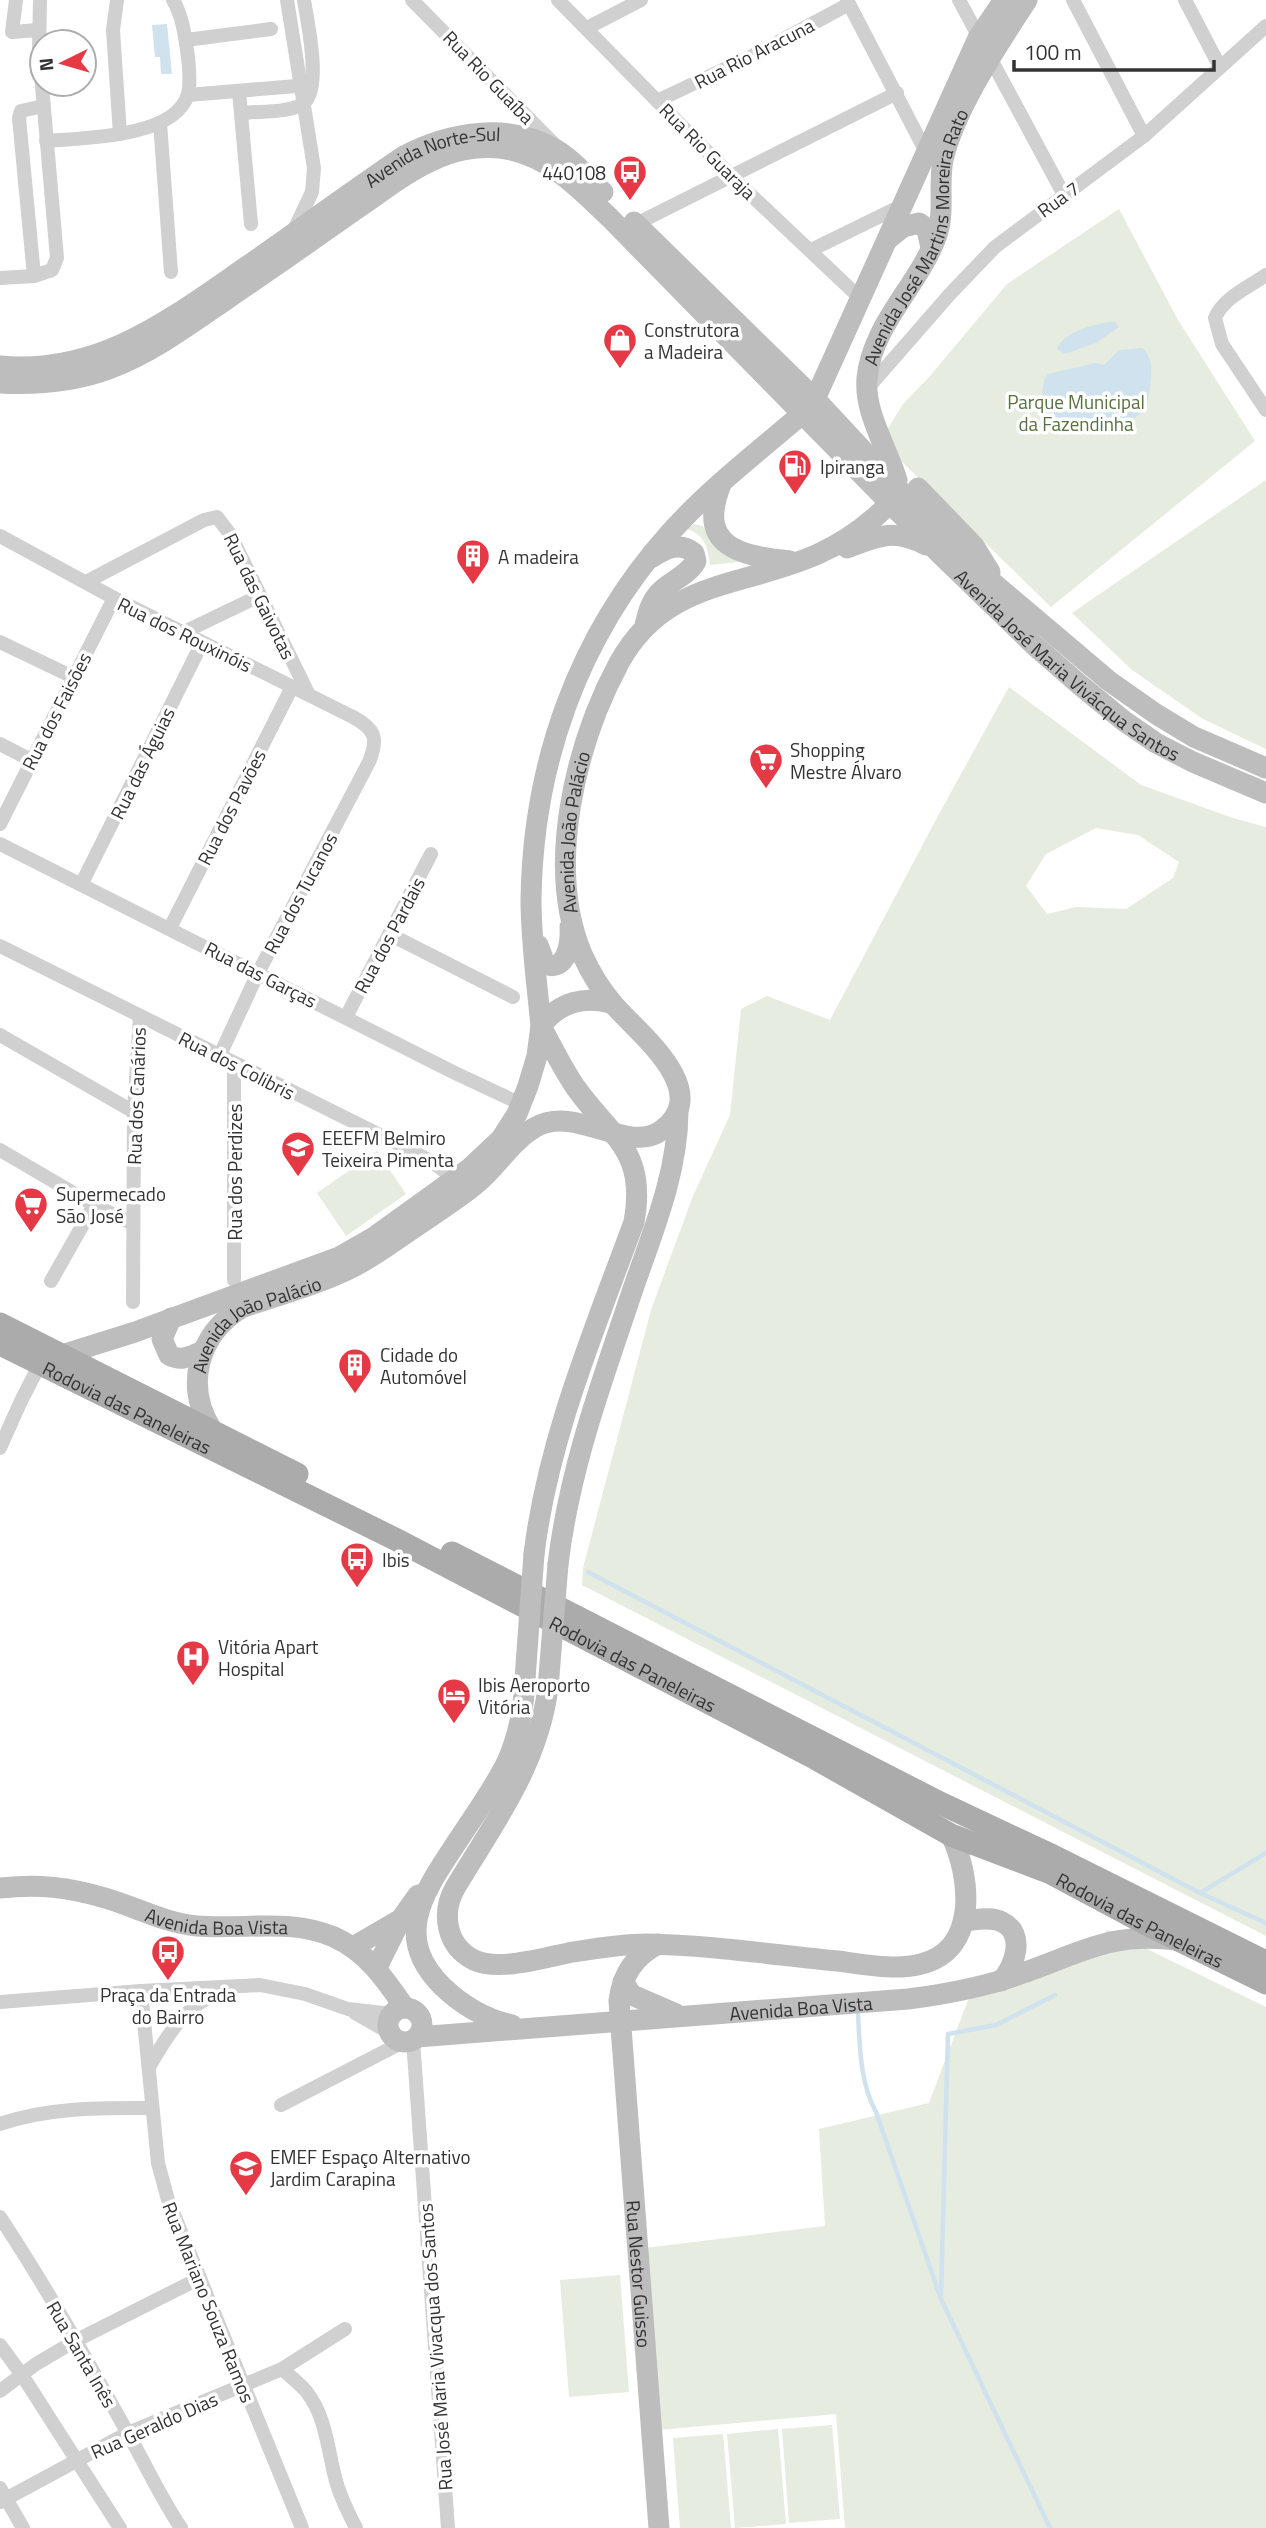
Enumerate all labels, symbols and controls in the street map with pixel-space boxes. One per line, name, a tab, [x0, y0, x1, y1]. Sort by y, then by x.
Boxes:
street label: Rua Rio Aracuna	[689, 10, 819, 96]
street label: Rua Rio Guaíba	[437, 24, 542, 131]
north arrow	[28, 28, 98, 98]
scale bar	[1014, 28, 1214, 72]
text: 100 m	[1024, 36, 1081, 68]
text: N	[31, 57, 61, 72]
street label: Rua Rio Guaraja	[653, 96, 763, 206]
street label: Avenida José Martins Moreira Rato	[855, 103, 975, 368]
street label: Avenida Norte-Sul	[358, 118, 501, 194]
bus stop icon: 440108	[611, 153, 649, 202]
place label: 440108	[542, 158, 606, 187]
street label: Rua 7	[1031, 174, 1085, 224]
place label: Construtora a Madeira	[644, 315, 740, 366]
shop icon: Construtora a Madeira	[601, 321, 639, 370]
park label: Parque Municipal da Fazendinha	[1007, 387, 1145, 438]
fuel station icon: Ipiranga	[776, 447, 814, 496]
place label: Ipiranga	[820, 452, 885, 481]
street label: Rua das Gaivotas	[217, 528, 303, 664]
building icon: A madeira	[454, 537, 492, 586]
place label: A madeira	[498, 542, 579, 571]
street label: Avenida José Maria Vivácqua Santos	[949, 562, 1186, 768]
street label: Rua dos Rouxinóis	[113, 589, 257, 679]
street label: Rua dos Faisões	[14, 647, 98, 775]
street label: Rua das Águias	[102, 702, 182, 824]
place label: Shopping Mestre Álvaro	[790, 735, 902, 786]
supermarket icon: Shopping Mestre Álvaro	[747, 741, 785, 790]
street label: Rua dos Pavões	[189, 744, 273, 870]
street label: Avenida João Palácio	[551, 748, 597, 916]
street label: Rua dos Tucanos	[256, 827, 344, 959]
street label: Rua dos Pardais	[346, 871, 432, 998]
street label: Rua das Garças	[200, 933, 322, 1015]
street label: Rua dos Colibris	[174, 1023, 300, 1107]
street label: Rua dos Canários	[119, 1027, 153, 1165]
street label: Rua dos Perdizes	[220, 1103, 249, 1240]
place label: EEEFM Belmiro Teixeira Pimenta	[322, 1123, 454, 1174]
school or university icon: EEEFM Belmiro Teixeira Pimenta	[279, 1129, 317, 1178]
place label: Supermecado São José	[56, 1179, 166, 1230]
supermarket icon: Supermecado São José	[12, 1185, 50, 1234]
street label: Avenida João Palácio	[184, 1268, 325, 1375]
place label: Cidade do Automóvel	[380, 1340, 467, 1391]
building icon: Cidade do Automóvel	[336, 1346, 374, 1395]
street label: Rodovia das Paneleiras	[38, 1353, 217, 1461]
bus stop icon: Ibis	[338, 1540, 376, 1589]
place label: Ibis	[382, 1545, 410, 1574]
street label: Rodovia das Paneleiras	[544, 1608, 722, 1719]
place label: Vitória Apart Hospital	[218, 1632, 319, 1683]
hospital icon: Vitória Apart Hospital	[174, 1638, 212, 1687]
place label: Ibis Aeroporto Vitória	[478, 1670, 590, 1721]
hotel icon: Ibis Aeroporto Vitória	[435, 1676, 473, 1725]
street label: Rodovia das Paneleiras	[1051, 1864, 1229, 1975]
street label: Avenida Boa Vista	[142, 1899, 289, 1941]
bus stop icon: Praça da Entrada do Bairro	[149, 1933, 187, 1982]
place label: Praça da Entrada do Bairro	[100, 1980, 237, 2031]
street label: Avenida Boa Vista	[728, 1987, 874, 2027]
place label: EMEF Espaço Alternativo Jardim Carapina	[270, 2142, 471, 2193]
school or university icon: EMEF Espaço Alternativo Jardim Carapina	[227, 2148, 265, 2197]
street label: Rua Mariano Souza Ramos	[155, 2197, 263, 2407]
street label: Rua Nestor Guisso	[620, 2199, 660, 2349]
street label: Rua José Maria Vivacqua dos Santos	[410, 2202, 459, 2492]
street label: Rua Santa Inês	[40, 2295, 124, 2413]
street label: Rua Geraldo Dias	[86, 2384, 222, 2466]

